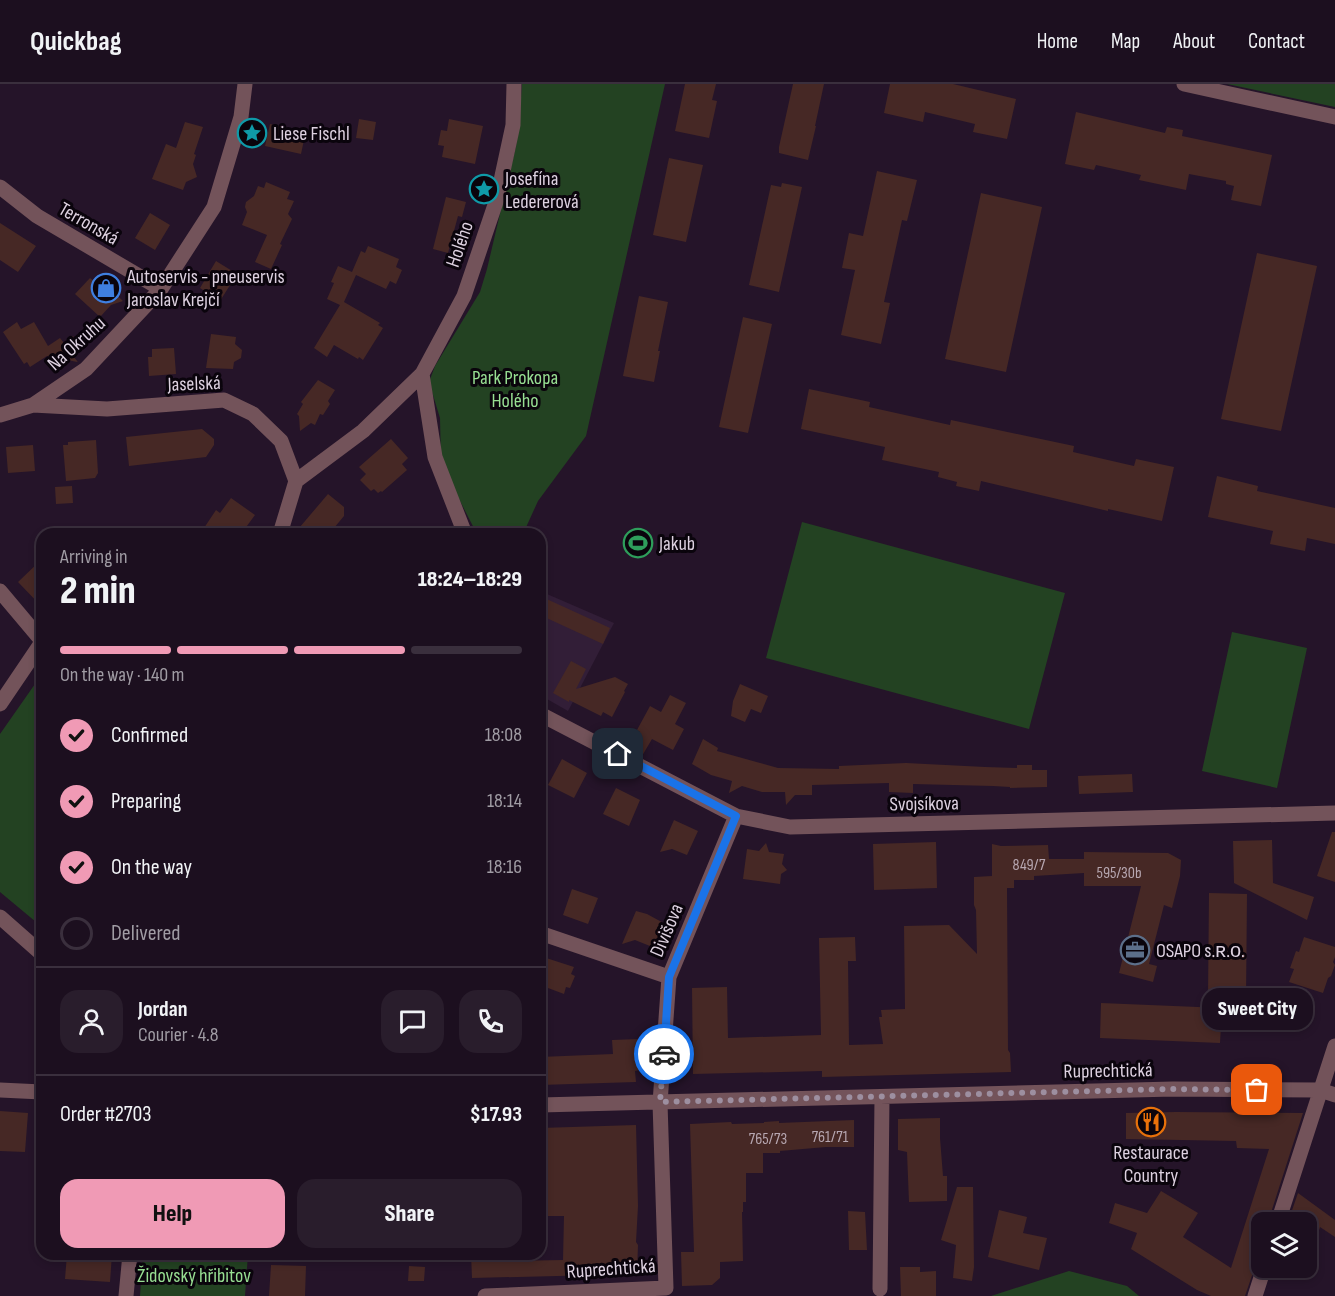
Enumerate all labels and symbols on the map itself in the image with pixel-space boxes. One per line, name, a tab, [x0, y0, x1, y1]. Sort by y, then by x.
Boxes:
place icon: Liese Fischl	[236, 117, 268, 149]
place label: Liese Fischl	[273, 122, 350, 146]
place label: Josefína Ledererová	[504, 167, 579, 214]
place icon: Josefína Ledererová	[468, 173, 500, 205]
street label: Terronská	[54, 197, 123, 251]
street label: Holého	[441, 218, 479, 270]
place label: Autoservis - pneuservis Jaroslav Krejčí	[126, 265, 285, 312]
shop icon: Autoservis - pneuservis Jaroslav Krejčí	[90, 272, 122, 304]
street label: Na Okruhu	[43, 312, 111, 376]
park label: Park Prokopa Holého	[472, 366, 558, 413]
street label: Jaselská	[166, 371, 221, 397]
sports icon: Jakub	[622, 527, 654, 559]
place label: Jakub	[658, 532, 695, 556]
pin	[592, 728, 643, 779]
street label: Svojsíkova	[889, 791, 959, 817]
house number: 849/7	[1013, 856, 1046, 875]
house number: 595/30b	[1096, 864, 1142, 883]
street label: Divišova	[645, 900, 689, 961]
office icon: OSAPO s.ʀ.ᴏ.	[1119, 934, 1151, 966]
place label: OSAPO s.ʀ.ᴏ.	[1156, 939, 1245, 963]
callout: Sweet City	[1202, 988, 1312, 1030]
courier	[634, 1024, 694, 1084]
street label: Ruprechtická	[1063, 1058, 1153, 1084]
pin	[1231, 1064, 1282, 1115]
restaurant icon: Restaurace Country	[1135, 1106, 1167, 1138]
house number: 761/71	[812, 1128, 849, 1147]
house number: 765/73	[749, 1130, 787, 1149]
place label: Restaurace Country	[1113, 1141, 1189, 1188]
street label: Ruprechtická	[566, 1254, 656, 1284]
park label: Židovský hřibitov	[137, 1264, 251, 1288]

